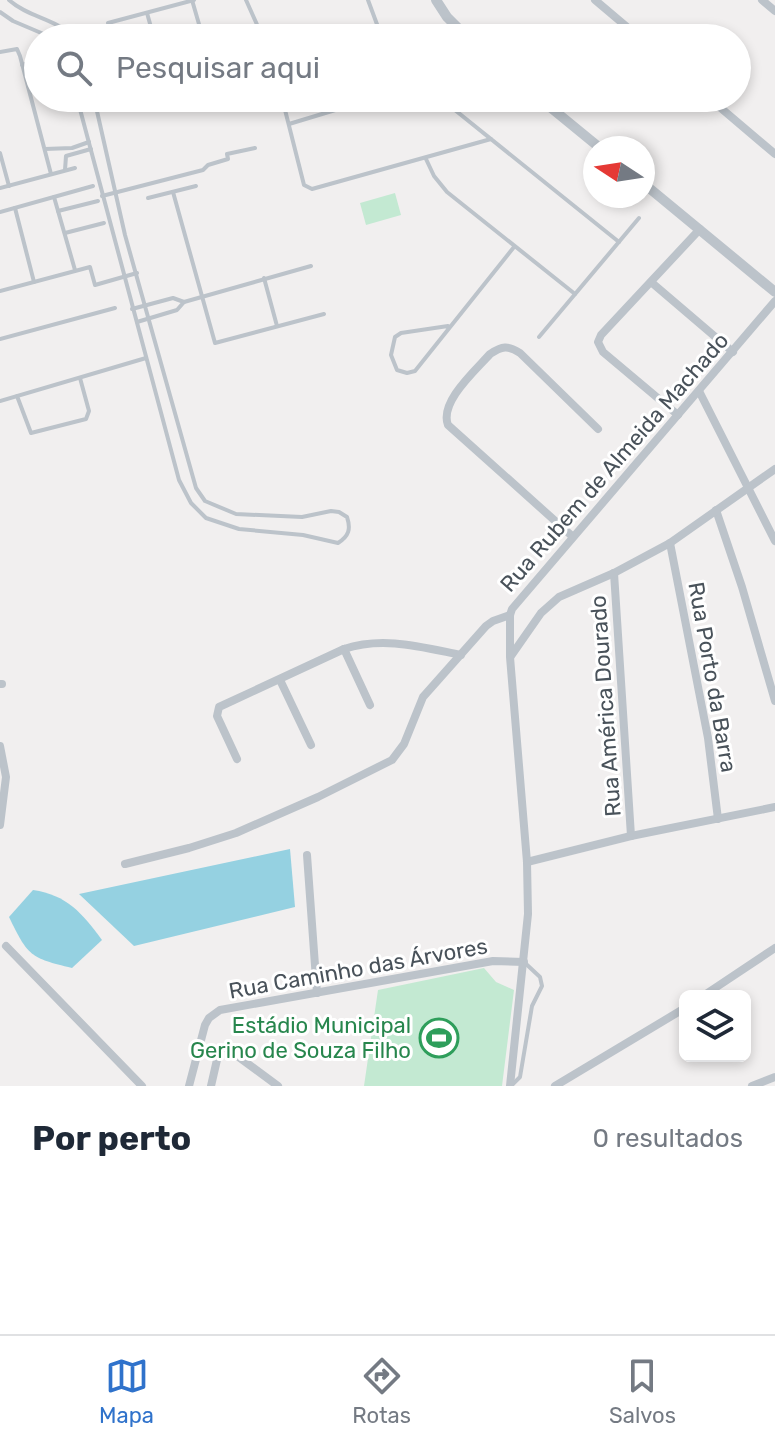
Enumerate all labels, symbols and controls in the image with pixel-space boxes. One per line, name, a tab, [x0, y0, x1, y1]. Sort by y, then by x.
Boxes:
search box	[24, 24, 751, 112]
icon: search	[52, 46, 96, 90]
text: Pesquisar aqui	[116, 50, 320, 86]
north arrow	[583, 136, 655, 208]
street label: Rua Rubem de Almeida Machado	[495, 327, 734, 597]
street label: Rua Porto da Barra	[682, 580, 743, 774]
street label: Rua América Dourado	[584, 594, 627, 817]
street label: Rua Caminho das Árvores	[227, 932, 489, 1005]
map controls	[679, 990, 751, 1062]
button: layers	[679, 990, 751, 1062]
place label: Estádio Municipal Gerino de Souza Filho	[190, 1012, 411, 1064]
sports icon: Estádio Municipal Gerino de Souza Filho	[418, 1017, 460, 1059]
text: Por perto	[32, 1118, 191, 1159]
text: 0 resultados	[593, 1123, 743, 1154]
tab: Mapa	[99, 1354, 154, 1429]
tab: Rotas	[352, 1354, 411, 1429]
tab: Salvos	[609, 1354, 676, 1429]

